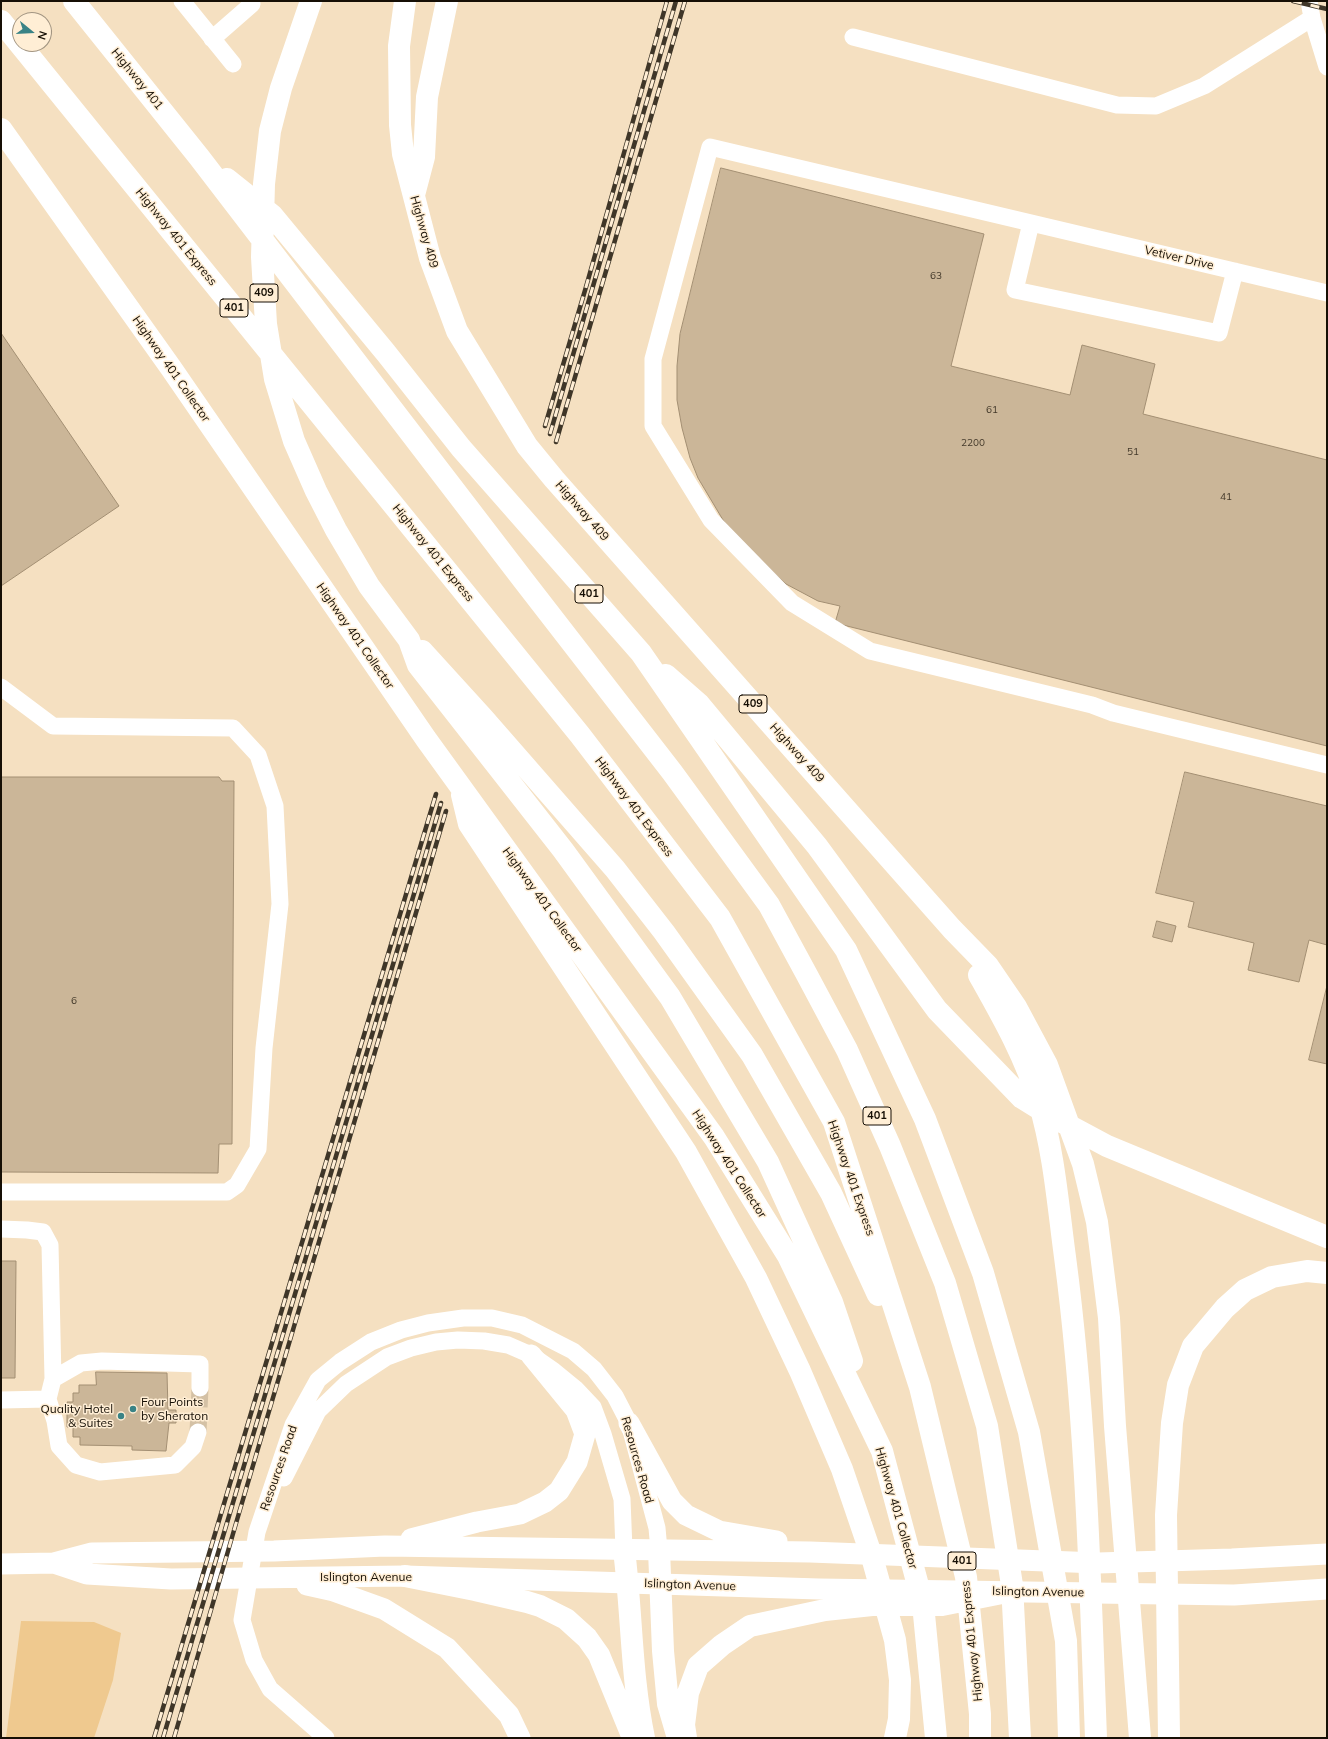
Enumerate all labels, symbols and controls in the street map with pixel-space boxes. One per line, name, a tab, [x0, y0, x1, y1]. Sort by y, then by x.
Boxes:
north arrow	[12, 12, 52, 52]
text: N	[35, 29, 50, 42]
street label: Highway 401	[108, 45, 166, 113]
street label: Highway 401 Express	[132, 185, 220, 289]
street label: Highway 409	[407, 194, 441, 270]
street label: Vetiver Drive	[1143, 243, 1215, 273]
house number: 63	[930, 270, 942, 282]
road number: 409	[250, 284, 278, 302]
road number: 401	[220, 299, 248, 317]
street label: Highway 401 Collector	[129, 313, 213, 425]
house number: 61	[986, 404, 998, 416]
house number: 2200	[961, 437, 985, 449]
house number: 51	[1127, 446, 1139, 458]
street label: Highway 409	[552, 478, 612, 544]
house number: 41	[1220, 491, 1232, 503]
street label: Highway 401 Express	[389, 501, 477, 605]
street label: Highway 401 Collector	[313, 580, 397, 692]
road number: 401	[575, 585, 603, 603]
road number: 409	[739, 695, 767, 713]
street label: Highway 409	[767, 720, 827, 786]
street label: Highway 401 Express	[592, 754, 676, 860]
street label: Highway 401 Collector	[499, 845, 585, 955]
house number: 6	[71, 995, 77, 1007]
street label: Highway 401 Collector	[689, 1107, 769, 1221]
road number: 401	[863, 1107, 891, 1125]
street label: Highway 401 Express	[824, 1118, 878, 1238]
place label: Four Points by Sheraton	[141, 1395, 208, 1423]
place label: Quality Hotel & Suites	[41, 1402, 113, 1430]
marker: Four Points by Sheraton	[128, 1404, 138, 1414]
marker: Quality Hotel & Suites	[116, 1411, 126, 1421]
street label: Resources Road	[618, 1415, 656, 1505]
street label: Resources Road	[258, 1423, 300, 1513]
street label: Highway 401 Collector	[872, 1445, 920, 1571]
road number: 401	[948, 1552, 976, 1570]
street label: Islington Avenue	[320, 1570, 412, 1584]
street label: Islington Avenue	[644, 1576, 736, 1594]
street label: Highway 401 Express	[958, 1580, 986, 1702]
street label: Islington Avenue	[992, 1584, 1084, 1600]

